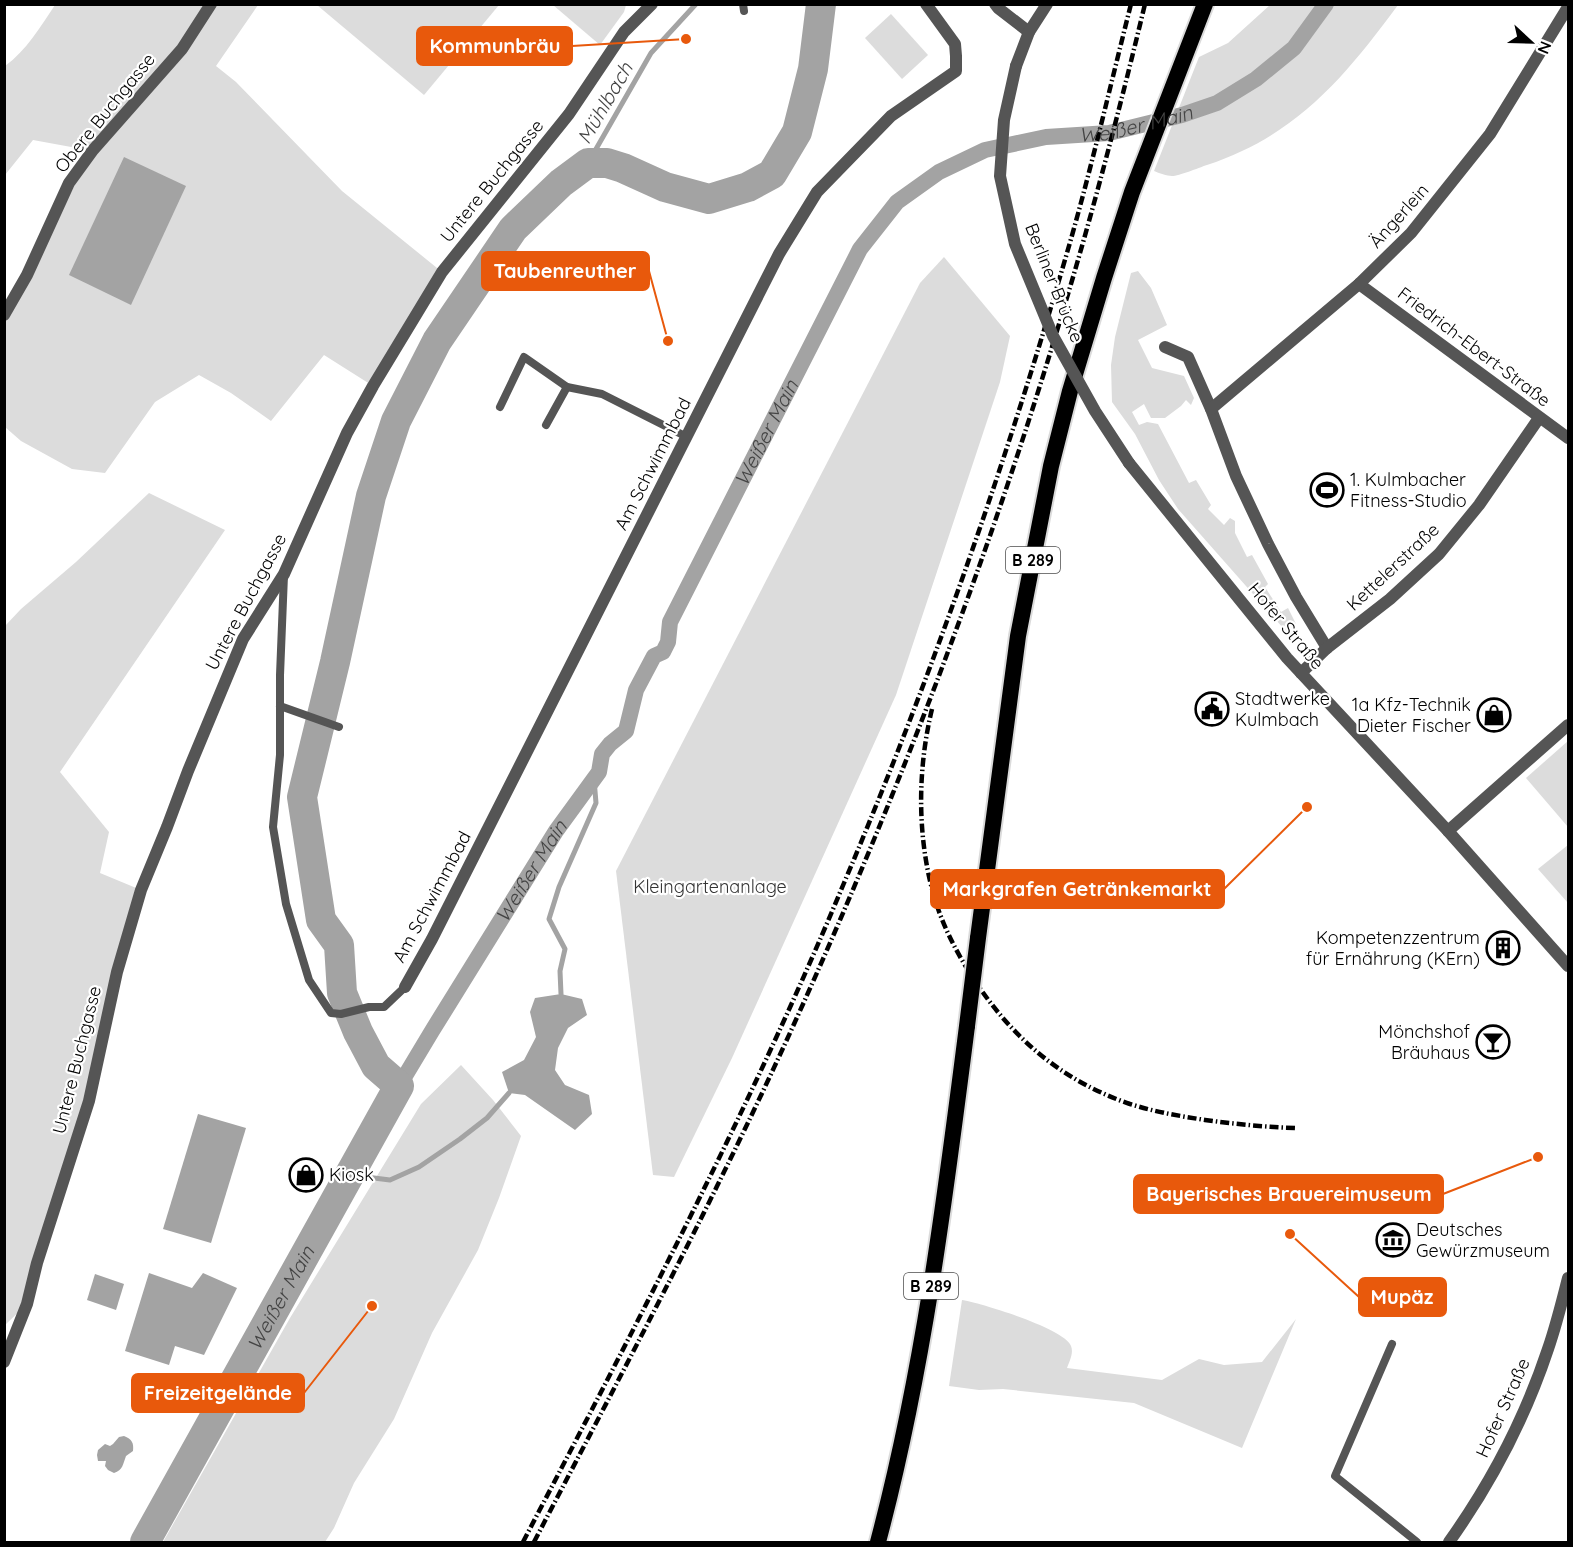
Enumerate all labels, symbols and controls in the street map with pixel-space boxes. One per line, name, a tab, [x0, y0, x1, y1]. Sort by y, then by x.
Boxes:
north arrow	[1501, 12, 1561, 72]
callout: Kommunbräu	[417, 27, 572, 65]
text: Kommunbräu	[430, 33, 560, 58]
text: N	[1533, 38, 1556, 57]
street label: Obere Buchgasse	[49, 48, 160, 177]
water label: Mühlbach	[571, 57, 638, 148]
water label: Weißer Main	[1078, 99, 1196, 147]
street label: Untere Buchgasse	[435, 115, 548, 247]
street label: Ängerlein	[1364, 179, 1433, 252]
street label: Berliner Brücke	[1020, 220, 1089, 346]
callout: Taubenreuther	[482, 252, 649, 290]
text: Taubenreuther	[493, 258, 637, 283]
street label: Friedrich-Ebert-Straße	[1393, 282, 1555, 412]
water label: Weißer Main	[728, 375, 803, 490]
street label: Am Schwimmbad	[609, 394, 696, 534]
place label: 1. Kulmbacher Fitness-Studio	[1350, 468, 1467, 512]
sports icon: 1. Kulmbacher Fitness-Studio	[1309, 472, 1345, 508]
street label: Kettelerstraße	[1341, 518, 1444, 615]
street label: Untere Buchgasse	[200, 529, 291, 674]
road number: B 289	[1006, 547, 1060, 573]
street label: Hofer Straße	[1243, 577, 1329, 674]
place label: Stadtwerke Kulmbach	[1235, 687, 1330, 731]
public building icon: Stadtwerke Kulmbach	[1194, 691, 1230, 727]
place label: 1a Kfz-Technik Dieter Fischer	[1352, 693, 1471, 737]
shop icon: 1a Kfz-Technik Dieter Fischer	[1476, 697, 1512, 733]
water label: Weißer Main	[489, 815, 572, 927]
street label: Am Schwimmbad	[387, 827, 476, 966]
callout: Markgrafen Getränkemarkt	[931, 870, 1224, 908]
park label: Kleingartenanlage	[633, 875, 787, 898]
text: Markgrafen Getränkemarkt	[942, 876, 1212, 901]
place label: Kompetenzzentrum für Ernährung (KErn)	[1306, 926, 1480, 970]
building icon: Kompetenzzentrum für Ernährung (KErn)	[1485, 930, 1521, 966]
street label: Untere Buchgasse	[47, 984, 106, 1136]
place label: Mönchshof Bräuhaus	[1378, 1020, 1471, 1064]
bar icon: Mönchshof Bräuhaus	[1475, 1024, 1511, 1060]
shop icon: Kiosk	[288, 1157, 324, 1193]
place label: Kiosk	[329, 1163, 374, 1186]
callout: Bayerisches Brauereimuseum	[1134, 1175, 1443, 1213]
text: Bayerisches Brauereimuseum	[1146, 1181, 1432, 1206]
place label: Deutsches Gewürzmuseum	[1416, 1218, 1550, 1262]
museum icon: Deutsches Gewürzmuseum	[1375, 1222, 1411, 1258]
water label: Weißer Main	[241, 1241, 320, 1355]
road number: B 289	[904, 1273, 958, 1299]
callout: Mupäz	[1359, 1278, 1446, 1316]
text: Mupäz	[1371, 1284, 1434, 1309]
street label: Hofer Straße	[1470, 1354, 1535, 1461]
callout: Freizeitgelände	[132, 1374, 304, 1412]
text: Freizeitgelände	[144, 1380, 292, 1405]

